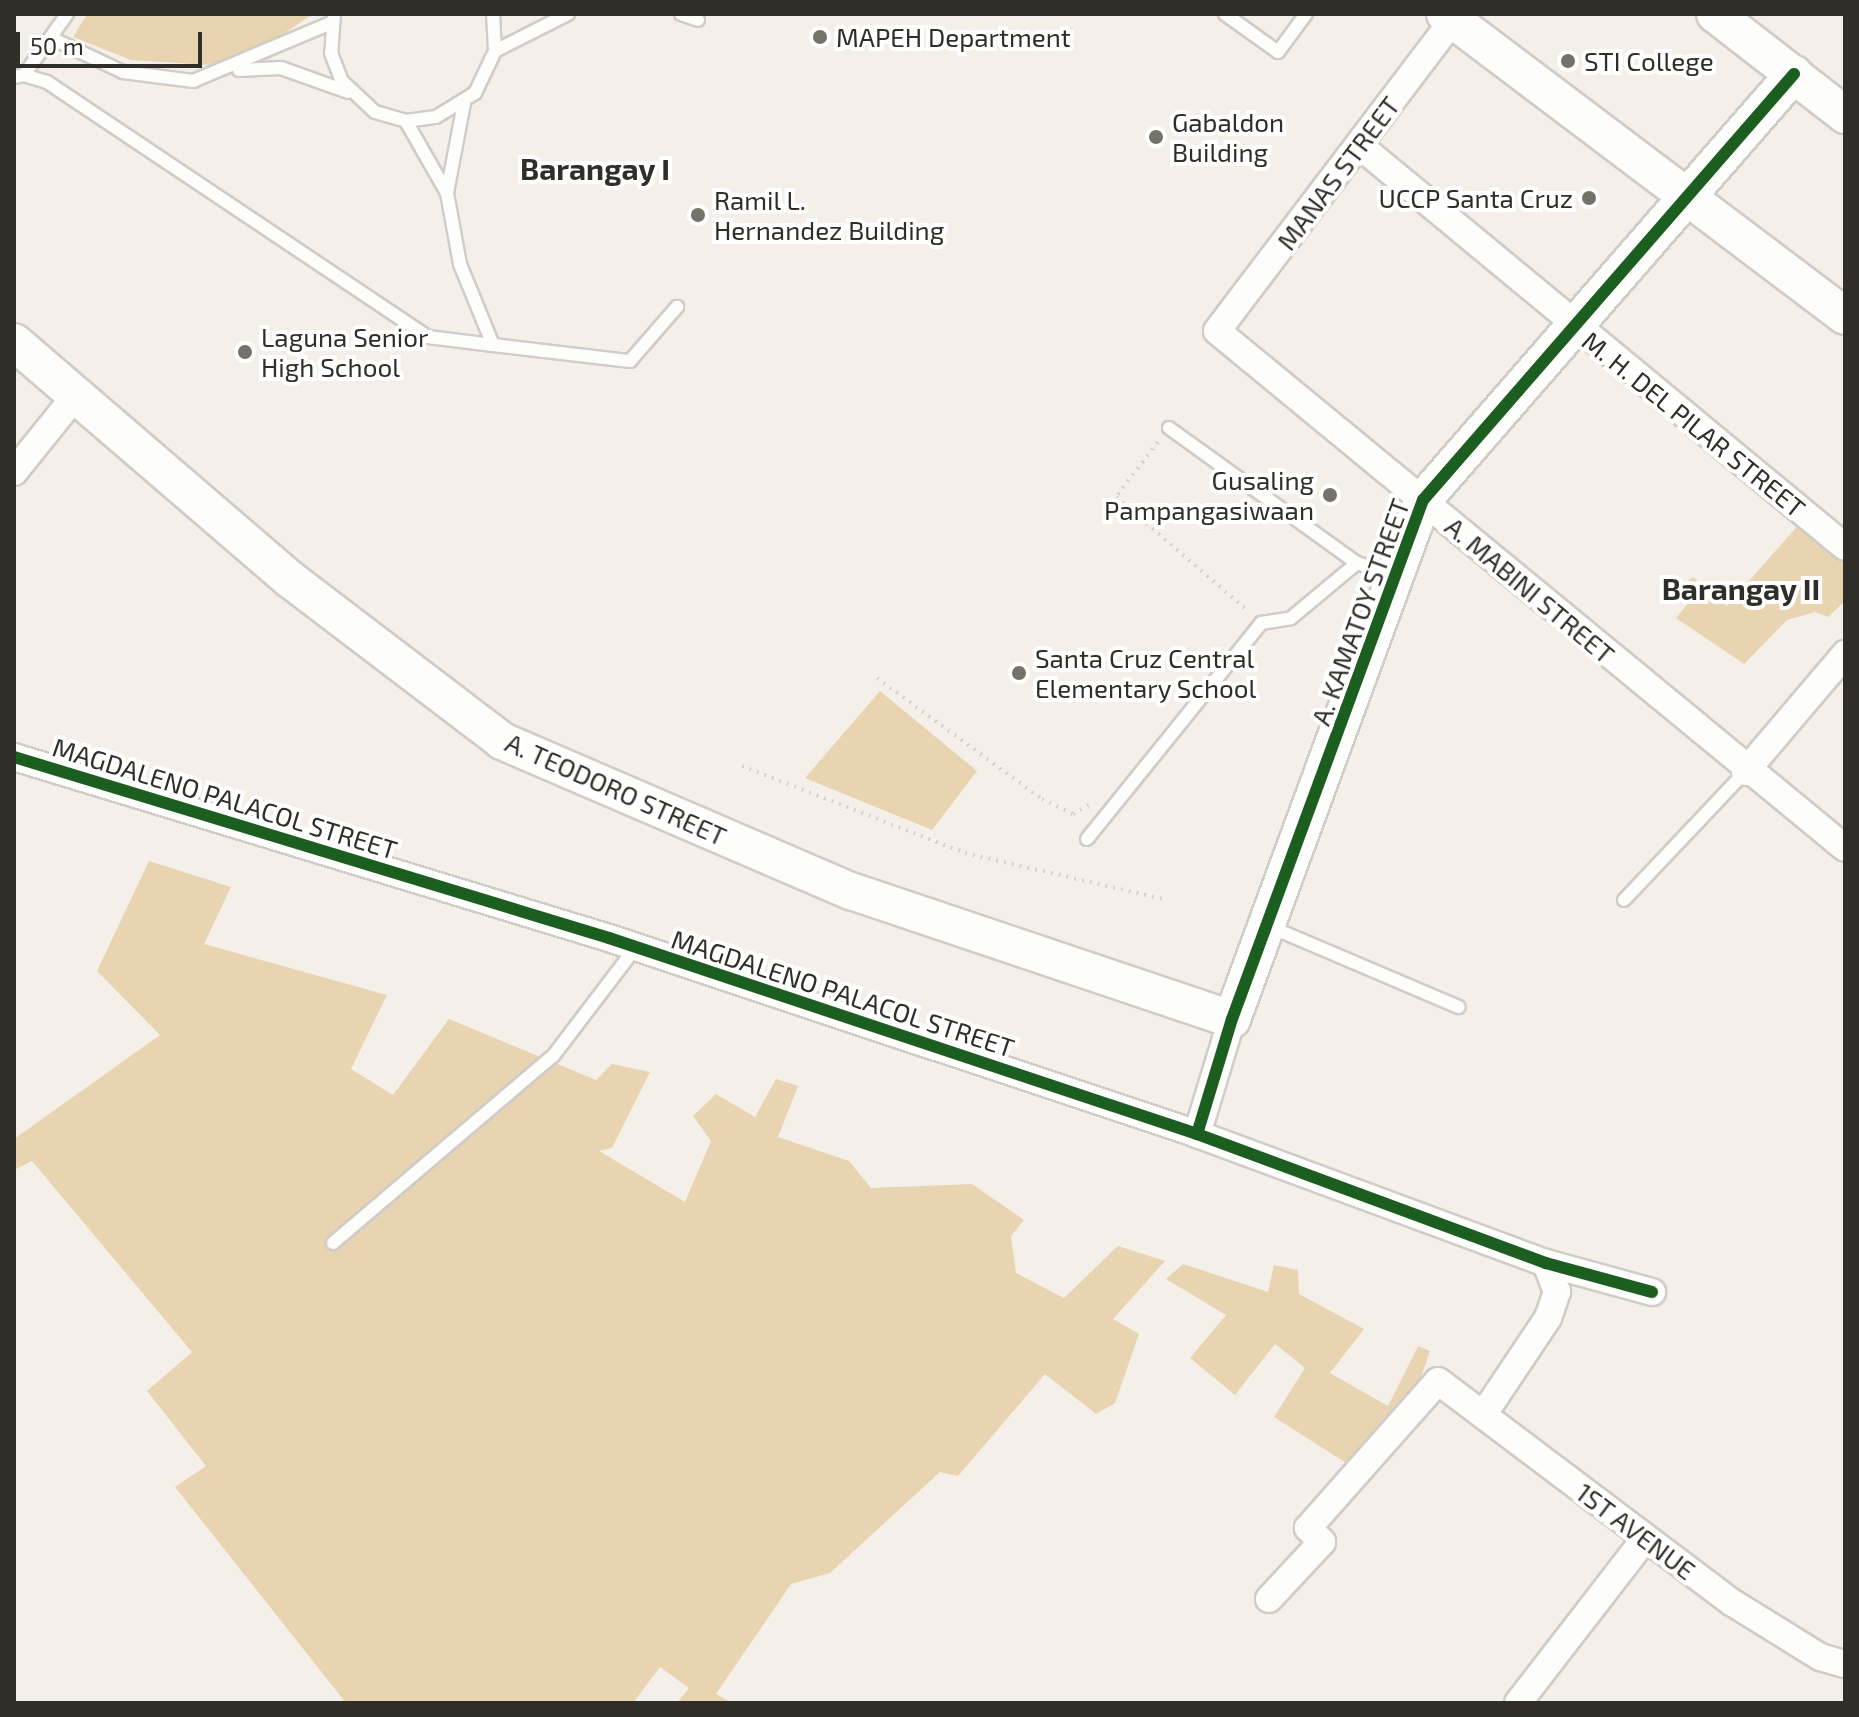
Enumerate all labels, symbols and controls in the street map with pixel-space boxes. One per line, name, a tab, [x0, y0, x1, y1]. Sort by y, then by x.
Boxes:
scale bar	[20, 16, 206, 66]
place label: MAPEH Department	[836, 21, 1071, 53]
marker: MAPEH Department	[811, 28, 829, 46]
text: 50 m	[30, 31, 84, 60]
place label: STI College	[1584, 45, 1714, 77]
marker: STI College	[1559, 52, 1577, 70]
street label: MANAS STREET	[1270, 90, 1406, 256]
place label: Gabaldon Building	[1172, 106, 1284, 168]
marker: Gabaldon Building	[1147, 128, 1165, 146]
district label: Barangay I	[520, 150, 670, 186]
place label: UCCP Santa Cruz	[1378, 182, 1573, 214]
place label: Ramil L. Hernandez Building	[714, 184, 944, 246]
marker: UCCP Santa Cruz	[1580, 189, 1598, 207]
marker: Ramil L. Hernandez Building	[689, 206, 707, 224]
place label: Laguna Senior High School	[261, 321, 428, 382]
street label: M. H. DEL PILAR STREET	[1576, 324, 1812, 524]
marker: Laguna Senior High School	[236, 343, 254, 361]
place label: Gusaling Pampangasiwaan	[1104, 464, 1314, 526]
marker: Gusaling Pampangasiwaan	[1321, 486, 1339, 504]
street label: A. KAMATOY STREET	[1304, 494, 1416, 730]
street label: A. MABINI STREET	[1439, 510, 1621, 670]
district label: Barangay II	[1661, 570, 1821, 606]
place label: Santa Cruz Central Elementary School	[1035, 642, 1257, 704]
marker: Santa Cruz Central Elementary School	[1010, 664, 1028, 682]
street label: A. TEODORO STREET	[501, 726, 731, 852]
street label: MAGDALENO PALACOL STREET	[49, 731, 401, 865]
street label: MAGDALENO PALACOL STREET	[667, 923, 1019, 1063]
street label: 1ST AVENUE	[1570, 1476, 1702, 1586]

